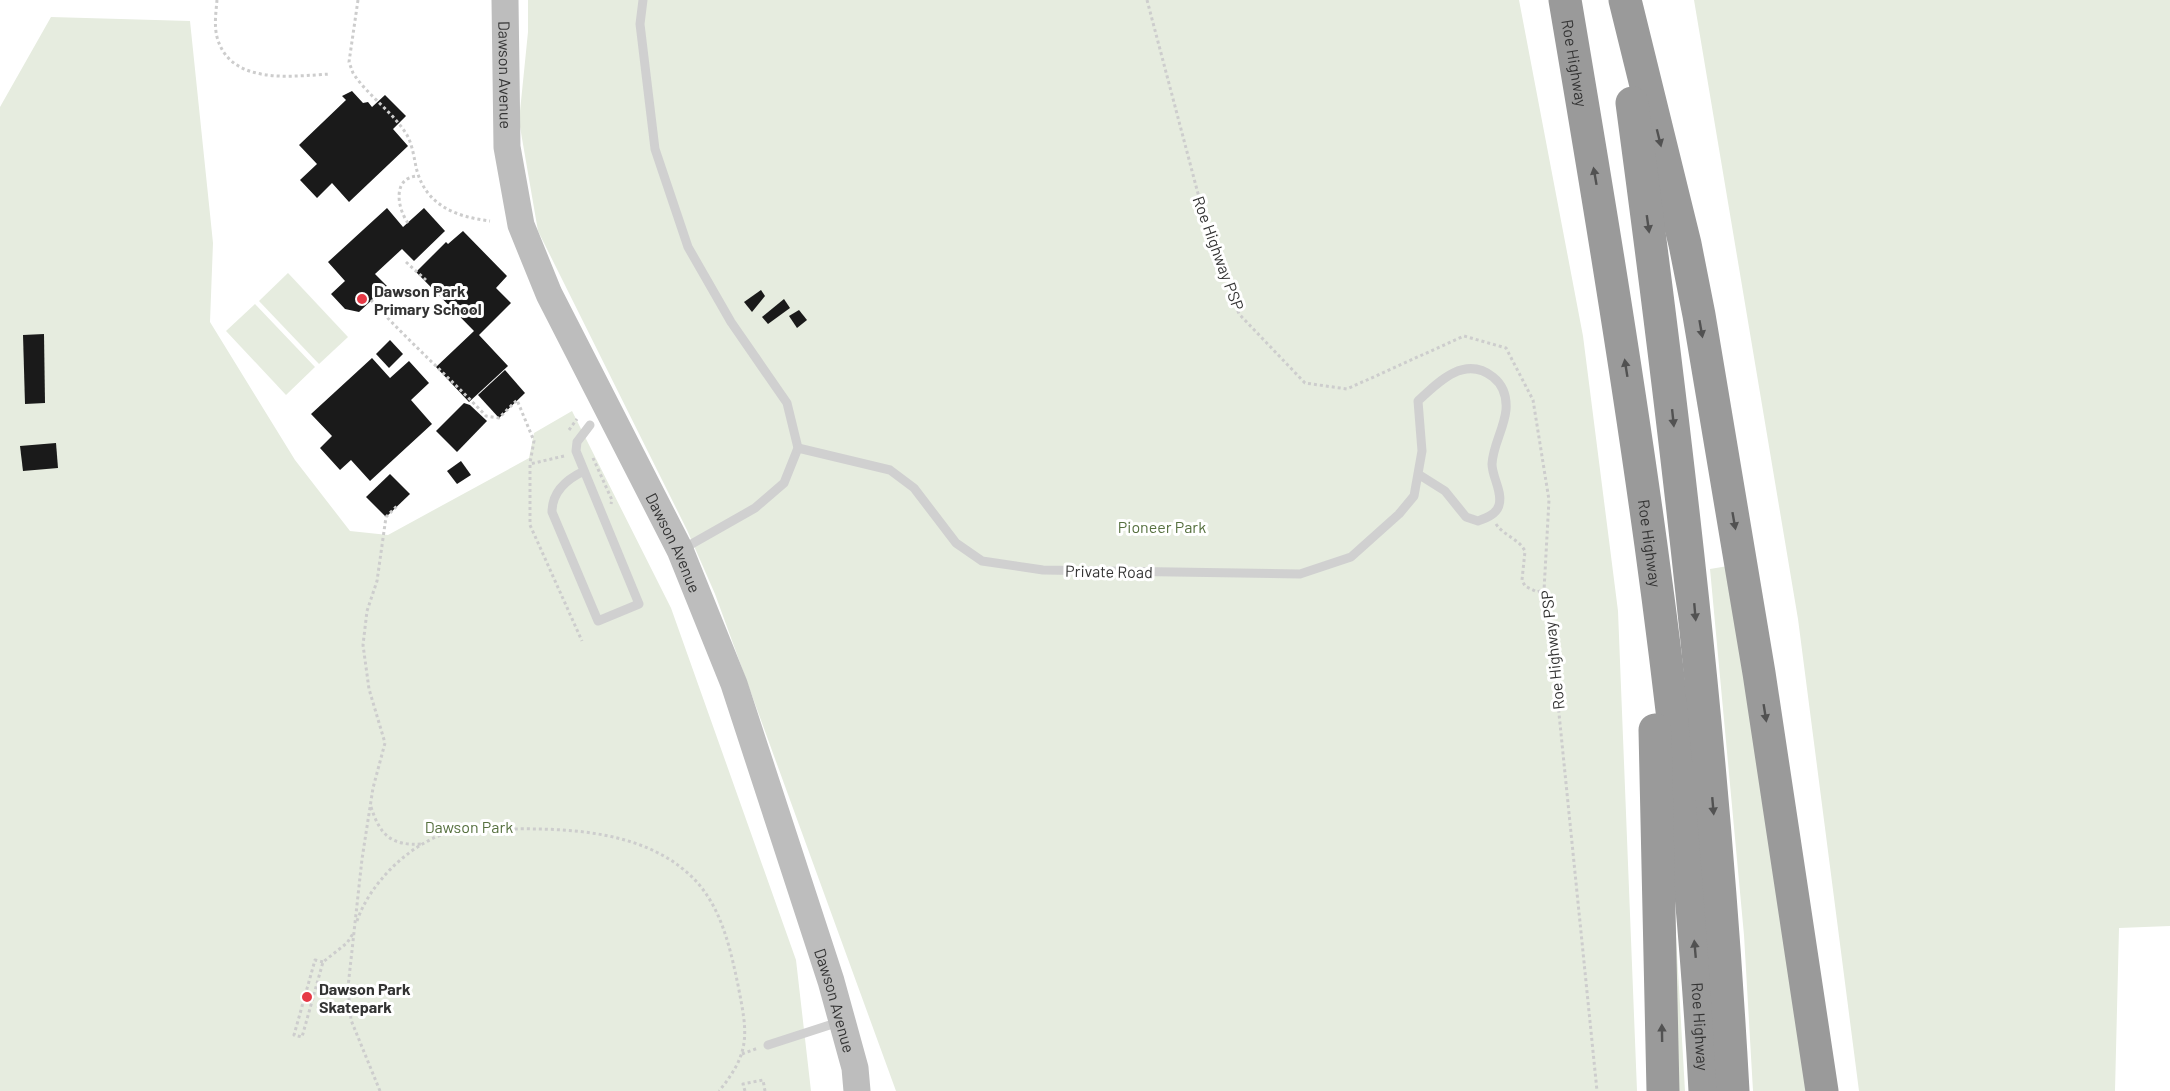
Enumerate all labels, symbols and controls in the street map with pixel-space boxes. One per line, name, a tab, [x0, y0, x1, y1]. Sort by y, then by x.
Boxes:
street label: Roe Highway	[1559, 18, 1592, 109]
street label: Dawson Avenue	[496, 21, 516, 129]
one-way arrow	[1655, 129, 1665, 148]
one-way arrow	[1590, 166, 1599, 185]
street label: Roe Highway PSP	[1190, 193, 1248, 313]
one-way arrow	[1644, 215, 1653, 234]
place label: Dawson Park Primary School	[374, 281, 482, 318]
marker: Dawson Park Primary School	[355, 292, 369, 306]
one-way arrow	[1697, 319, 1706, 338]
one-way arrow	[1621, 359, 1630, 378]
one-way arrow	[1669, 408, 1678, 427]
street label: Dawson Avenue	[643, 489, 706, 595]
street label: Roe Highway	[1635, 498, 1666, 589]
one-way arrow	[1730, 512, 1739, 531]
park label: Pioneer Park	[1118, 517, 1206, 536]
street label: Private Road	[1065, 561, 1153, 581]
street label: Roe Highway PSP	[1536, 589, 1568, 711]
one-way arrow	[1690, 602, 1700, 621]
one-way arrow	[1760, 704, 1769, 723]
one-way arrow	[1708, 796, 1718, 815]
park label: Dawson Park	[425, 817, 513, 836]
one-way arrow	[1690, 939, 1700, 958]
street label: Dawson Avenue	[811, 946, 860, 1055]
place label: Dawson Park Skatepark	[319, 979, 411, 1016]
street label: Roe Highway	[1689, 982, 1713, 1072]
marker: Dawson Park Skatepark	[300, 990, 314, 1004]
one-way arrow	[1658, 1023, 1667, 1042]

